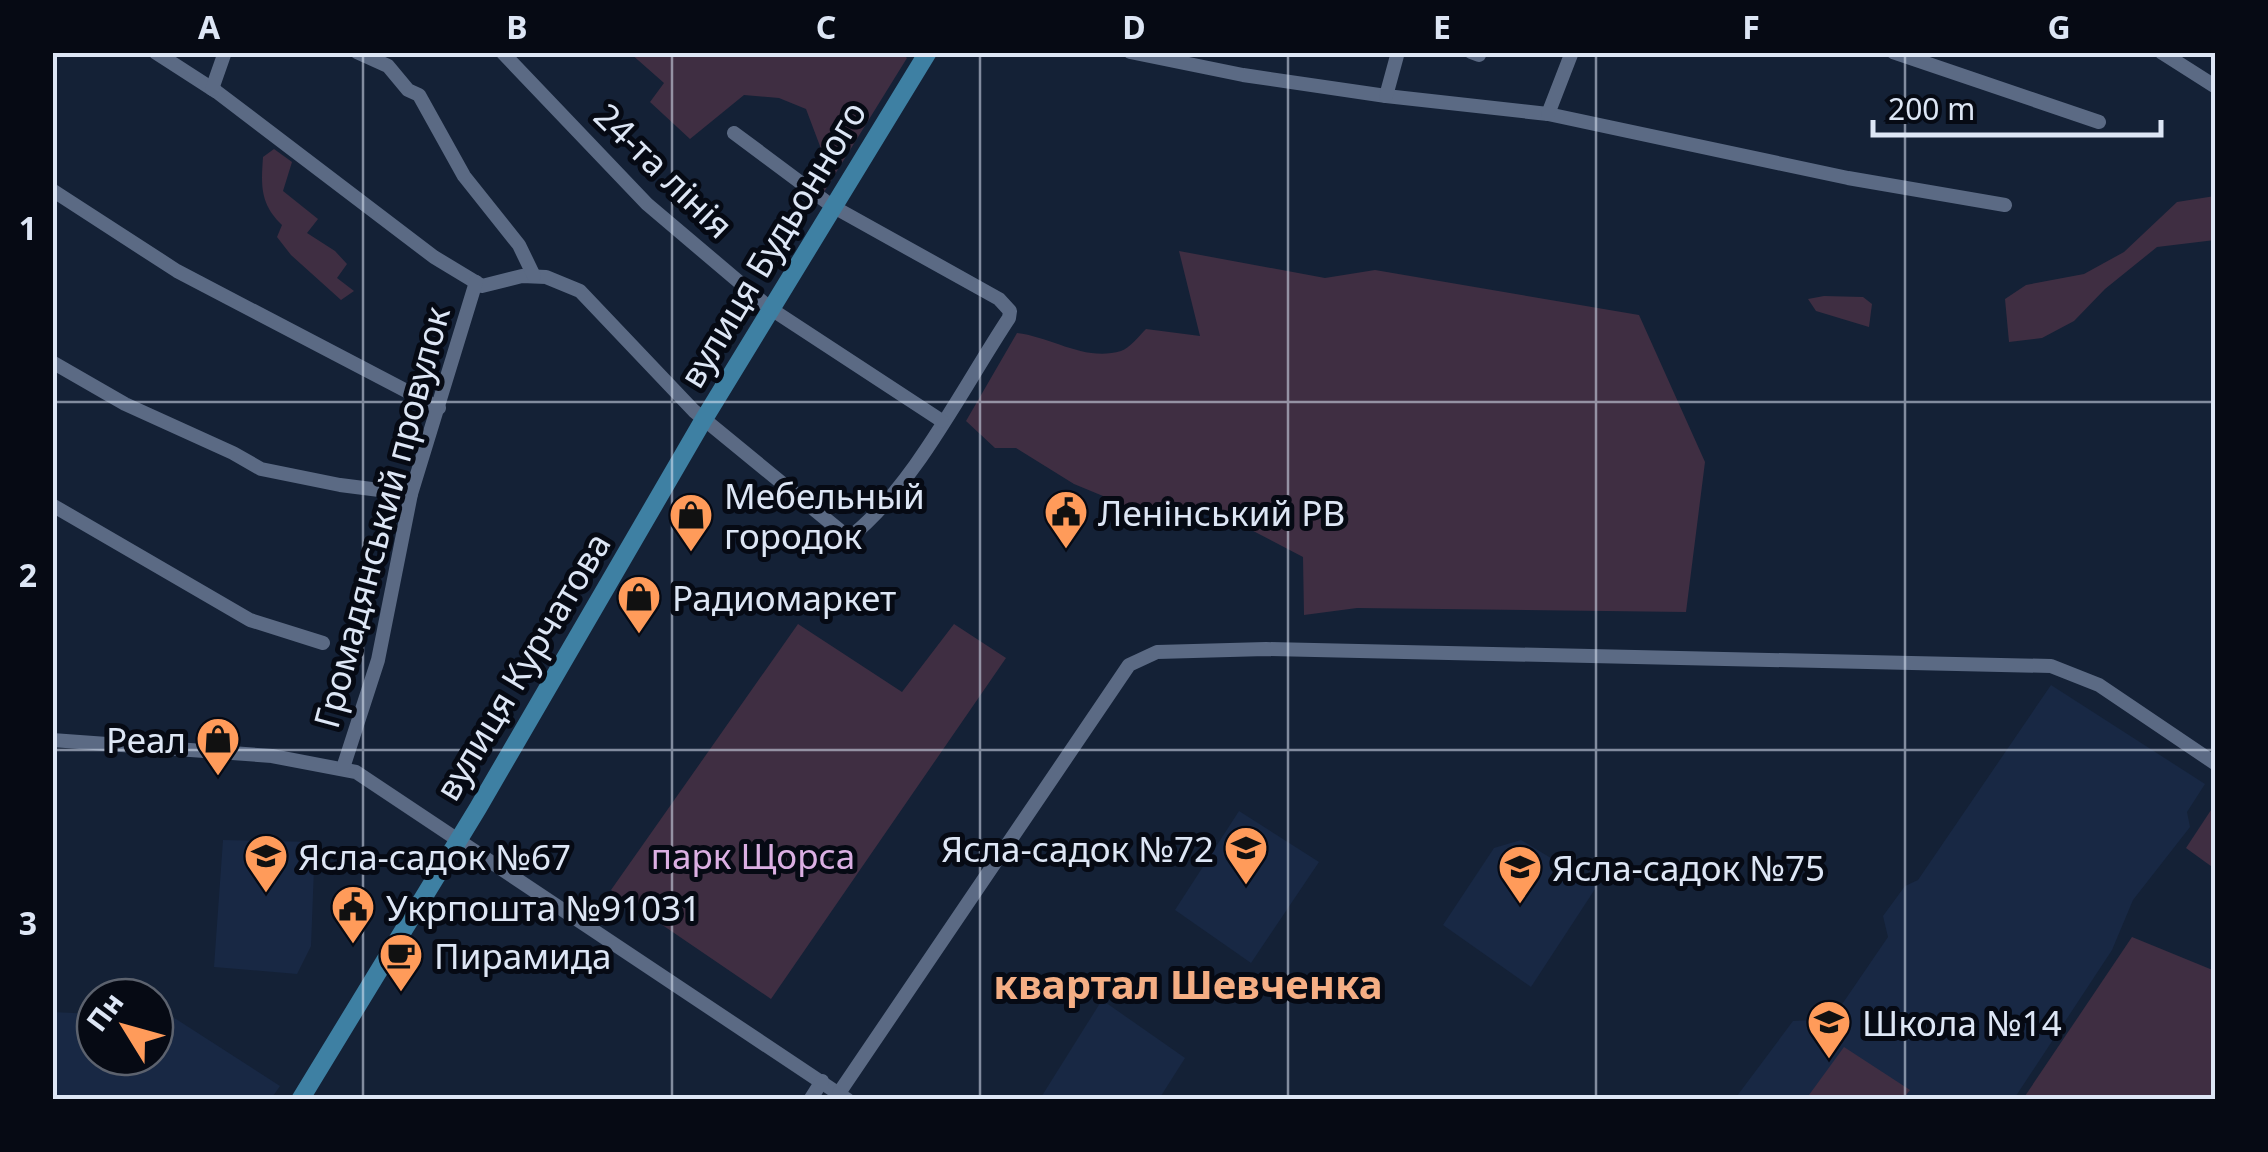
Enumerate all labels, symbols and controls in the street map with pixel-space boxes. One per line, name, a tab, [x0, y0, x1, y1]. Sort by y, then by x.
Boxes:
text: A	[198, 5, 221, 48]
text: B	[506, 5, 528, 48]
text: C	[816, 5, 836, 48]
text: D	[1122, 5, 1146, 48]
text: E	[1433, 5, 1451, 48]
text: F	[1742, 5, 1760, 48]
text: G	[2047, 5, 2071, 48]
scale bar	[1873, 75, 2160, 137]
text: 200 m	[1888, 88, 1975, 129]
street label: 24-та лінія	[584, 92, 744, 248]
street label: вулиця Будьонного	[668, 92, 876, 396]
text: 1	[19, 206, 37, 249]
street label: Громадянський провулок	[302, 301, 460, 733]
place label: Мебельный городок	[724, 472, 925, 559]
public building icon: Ленінський РВ	[1043, 489, 1089, 550]
place label: Ленінський РВ	[1098, 489, 1345, 536]
shop icon: Мебельный городок	[668, 492, 714, 553]
street label: вулиця Курчатова	[423, 523, 621, 809]
text: 2	[19, 553, 37, 596]
shop icon: Радиомаркет	[616, 574, 662, 635]
place label: Радиомаркет	[672, 574, 896, 621]
place label: Реал	[106, 716, 186, 763]
shop icon: Реал	[195, 716, 241, 777]
place label: Ясла-садок №72	[941, 825, 1214, 872]
school or university icon: Ясла-садок №72	[1223, 825, 1269, 886]
park label: парк Щорса	[651, 832, 855, 879]
school or university icon: Ясла-садок №67	[243, 833, 289, 894]
place label: Ясла-садок №67	[298, 833, 571, 880]
school or university icon: Ясла-садок №75	[1497, 844, 1543, 905]
place label: Ясла-садок №75	[1552, 844, 1825, 891]
public building icon: Укрпошта №91031	[330, 884, 376, 945]
place label: Укрпошта №91031	[386, 884, 701, 931]
text: 3	[19, 901, 37, 944]
cafe icon: Пирамида	[378, 932, 424, 993]
place label: Пирамида	[434, 932, 611, 979]
district label: квартал Шевченка	[993, 956, 1383, 1011]
north arrow	[75, 977, 175, 1077]
text: Пн	[77, 984, 131, 1039]
school or university icon: Школа №14	[1806, 999, 1852, 1060]
place label: Школа №14	[1862, 999, 2062, 1046]

